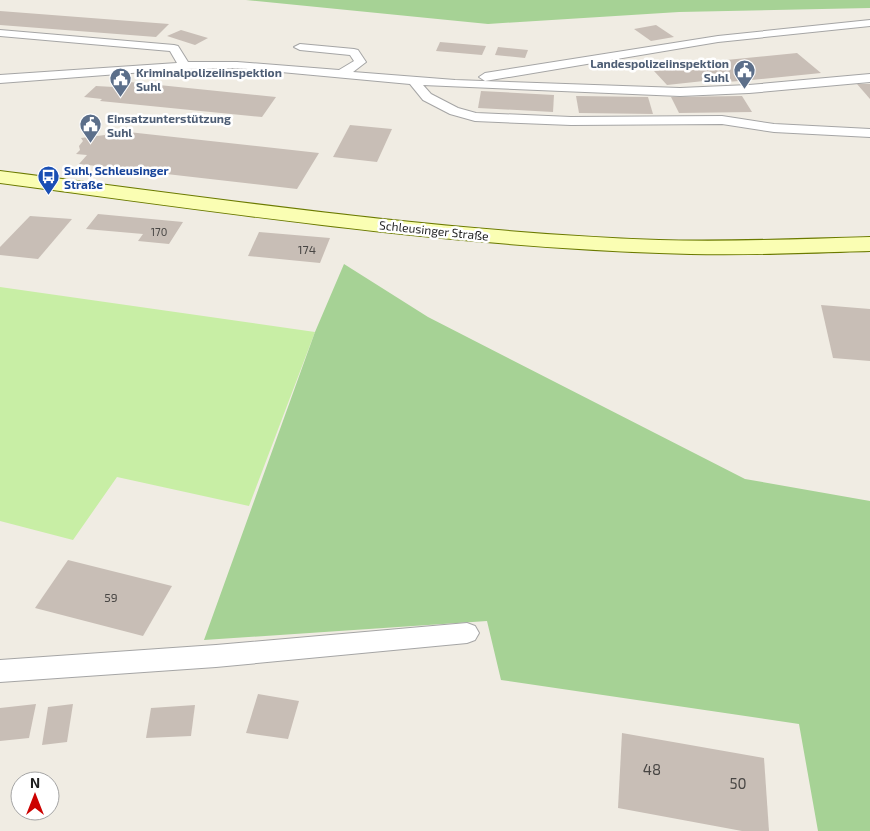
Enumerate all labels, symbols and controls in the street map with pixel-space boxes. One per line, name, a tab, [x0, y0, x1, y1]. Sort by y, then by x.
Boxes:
place label: Landespolizeiinspektion Suhl	[590, 56, 729, 84]
public building icon: Landespolizeiinspektion Suhl	[733, 58, 757, 89]
place label: Kriminalpolizeiinspektion Suhl	[136, 65, 282, 93]
public building icon: Kriminalpolizeiinspektion Suhl	[108, 67, 132, 98]
place label: Einsatzunterstützung Suhl	[107, 111, 231, 139]
public building icon: Einsatzunterstützung Suhl	[79, 113, 103, 144]
place label: Suhl, Schleusinger Straße	[64, 163, 169, 191]
bus stop icon: Suhl, Schleusinger Straße	[36, 165, 60, 196]
street label: Schleusinger Straße	[379, 217, 489, 243]
house number: 170	[151, 225, 167, 238]
house number: 174	[298, 242, 316, 256]
house number: 59	[104, 590, 118, 604]
house number: 48	[643, 760, 661, 778]
north arrow	[10, 771, 60, 821]
text: N	[30, 774, 40, 791]
house number: 50	[729, 774, 747, 792]

